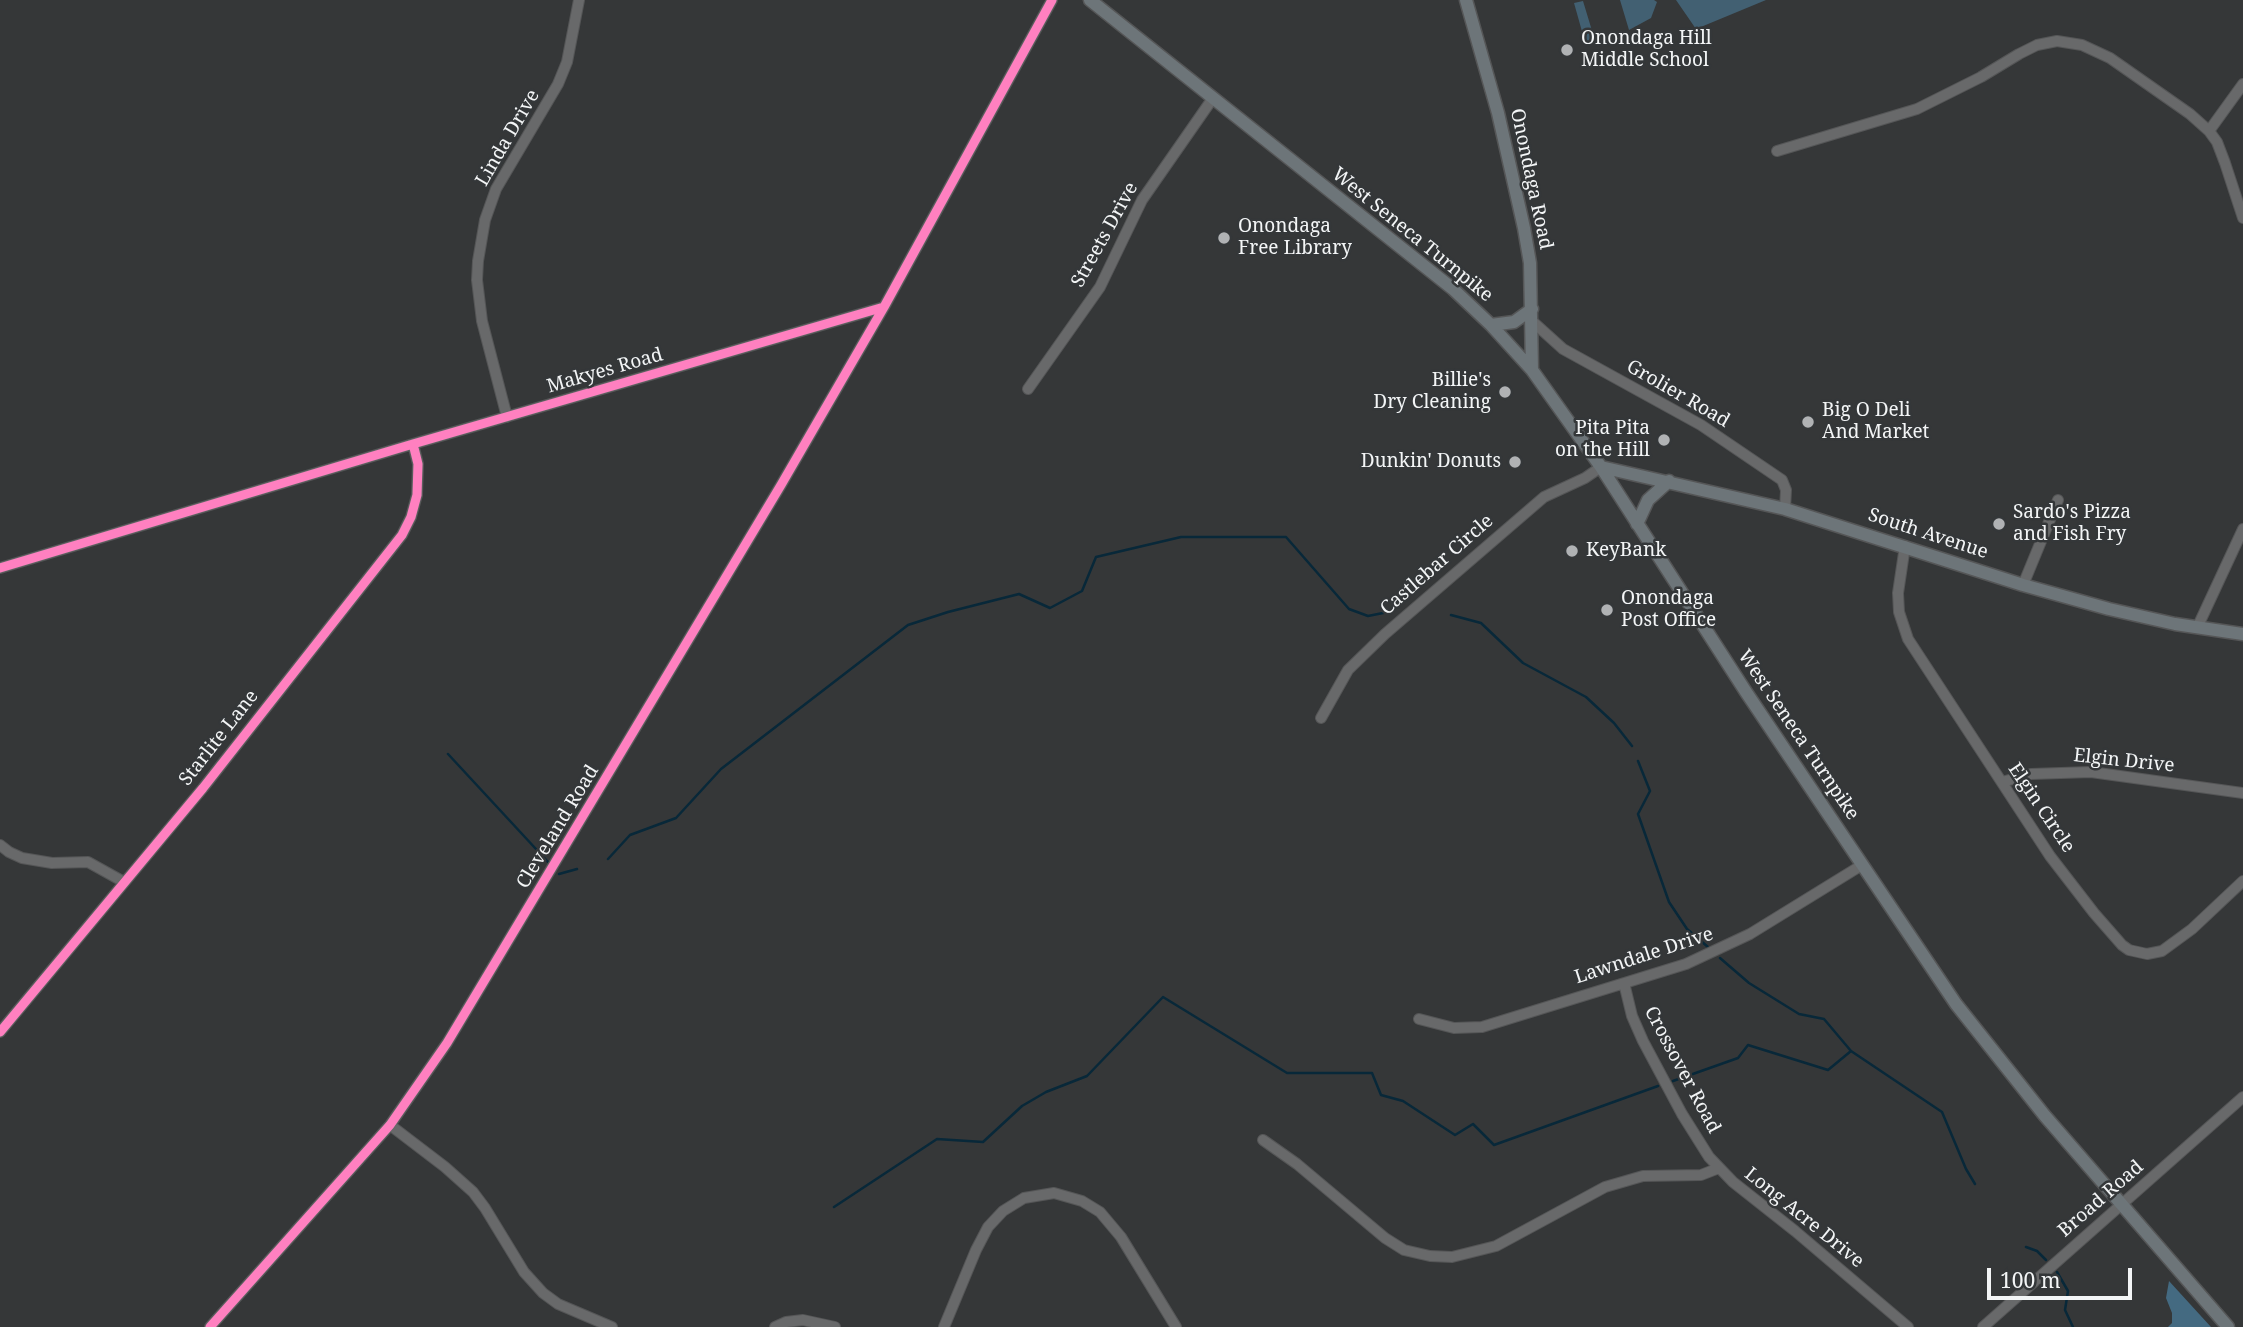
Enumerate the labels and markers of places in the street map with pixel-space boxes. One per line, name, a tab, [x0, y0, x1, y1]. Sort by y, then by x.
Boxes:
place label: Onondaga Hill Middle School	[1581, 28, 1712, 72]
marker: Onondaga Hill Middle School	[1559, 42, 1575, 58]
place label: Onondaga Free Library	[1238, 216, 1352, 260]
marker: Onondaga Free Library	[1216, 230, 1232, 246]
place label: Billie's Dry Cleaning	[1373, 370, 1491, 414]
marker: Billie's Dry Cleaning	[1497, 384, 1513, 400]
place label: Big O Deli And Market	[1822, 400, 1929, 444]
marker: Big O Deli And Market	[1800, 414, 1816, 430]
place label: Pita Pita on the Hill	[1555, 418, 1650, 462]
marker: Pita Pita on the Hill	[1656, 432, 1672, 448]
place label: Dunkin' Donuts	[1361, 451, 1501, 473]
marker: Dunkin' Donuts	[1507, 454, 1523, 470]
place label: Sardo's Pizza and Fish Fry	[2013, 502, 2131, 546]
marker: Sardo's Pizza and Fish Fry	[1991, 516, 2007, 532]
place label: KeyBank	[1586, 540, 1666, 562]
marker: KeyBank	[1564, 543, 1580, 559]
place label: Onondaga Post Office	[1621, 588, 1716, 632]
marker: Onondaga Post Office	[1599, 602, 1615, 618]

